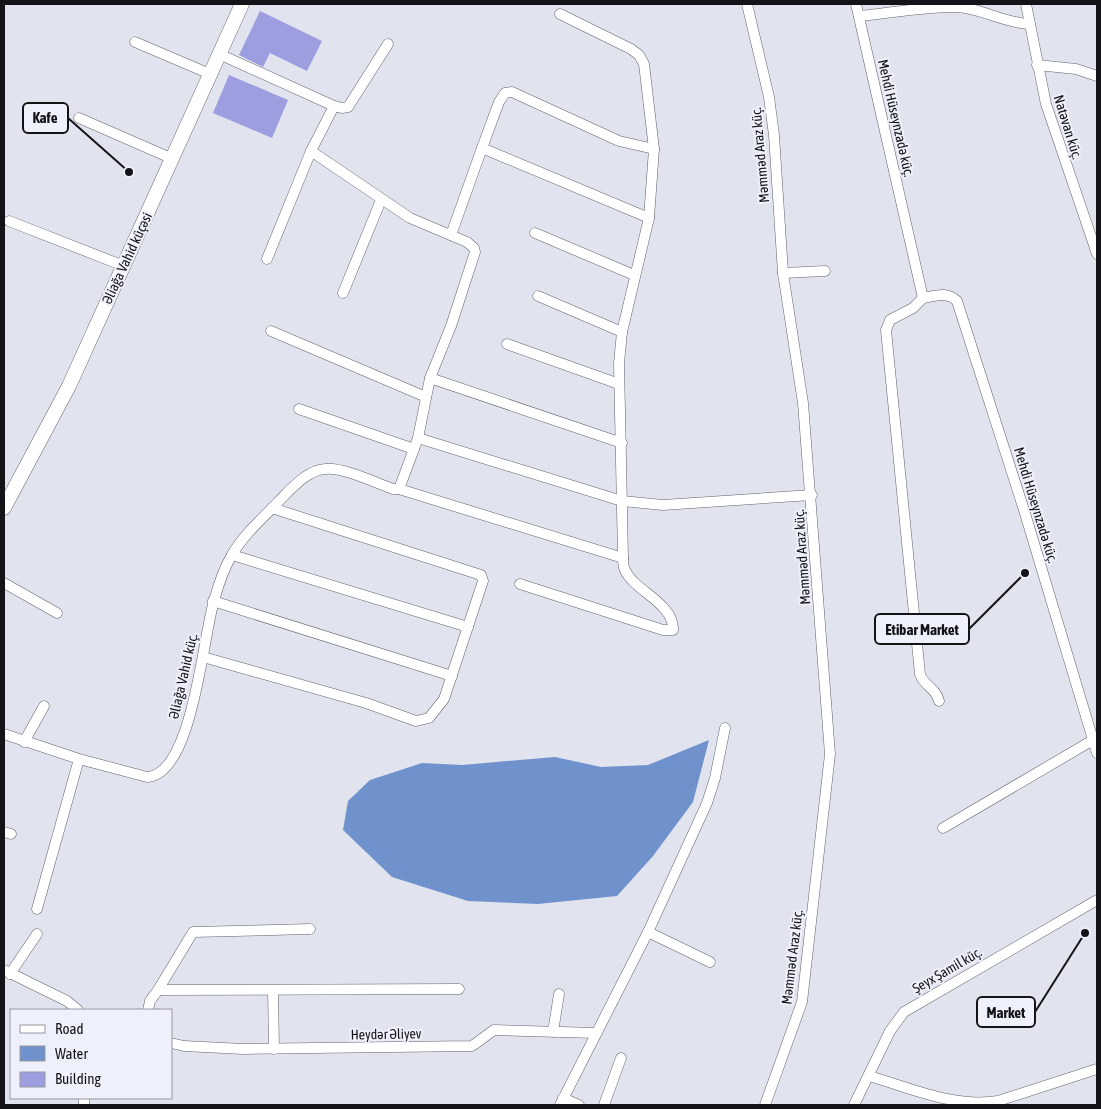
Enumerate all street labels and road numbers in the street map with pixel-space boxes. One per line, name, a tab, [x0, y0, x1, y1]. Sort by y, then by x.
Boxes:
street label: Mehdi Hüseynzadə küç.	[875, 58, 917, 178]
street label: Natəvan küç.	[1051, 93, 1085, 161]
street label: Məmməd Araz küç.	[748, 107, 772, 203]
street label: Əliağa Vahid küçəsi	[99, 210, 155, 306]
street label: Mehdi Hüseynzadə küç.	[1011, 445, 1061, 565]
street label: Məmməd Araz küç.	[791, 509, 813, 605]
street label: Əliağa Vahid küç.	[165, 632, 201, 720]
street label: Məmməd Araz küç.	[778, 909, 806, 1005]
street label: Şeyx Şamil küç.	[910, 944, 984, 996]
street label: Heydər Əliyev	[350, 1025, 422, 1043]

